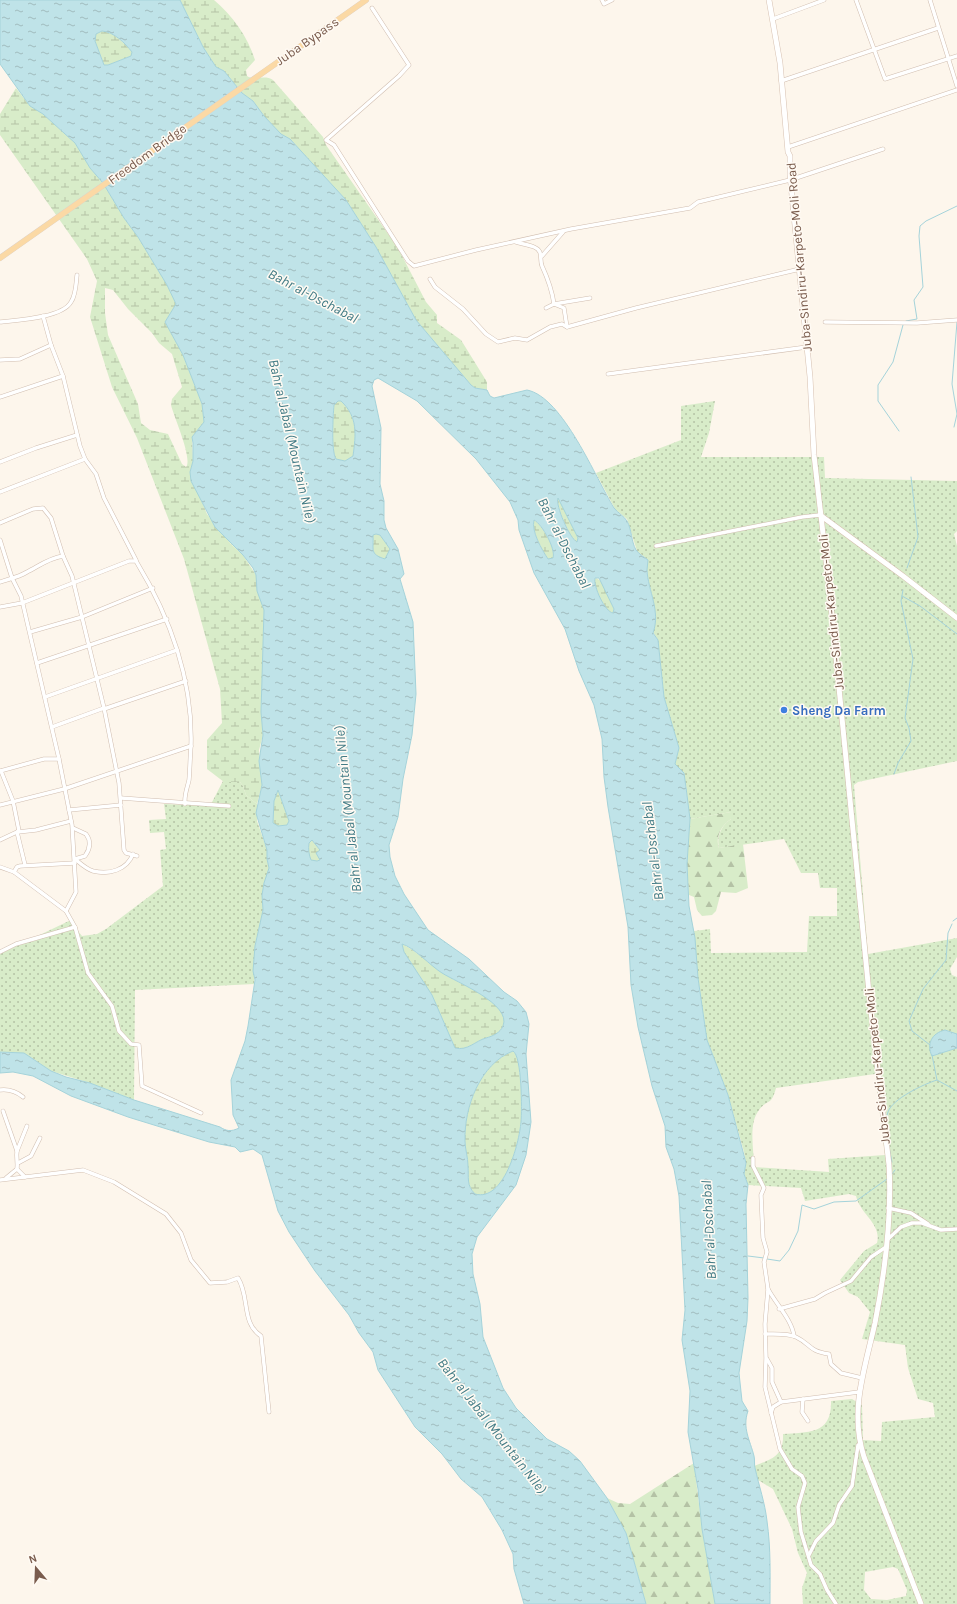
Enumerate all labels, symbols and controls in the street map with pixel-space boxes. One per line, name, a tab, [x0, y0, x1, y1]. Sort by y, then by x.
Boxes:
street label: Juba Bypass	[273, 14, 342, 68]
street label: Freedom Bridge	[105, 120, 189, 187]
street label: Juba-Sindiru-Karpeto-Moli Road	[783, 162, 815, 352]
water label: Bahr al-Dschabal	[265, 265, 361, 327]
water label: Bahr al Jabal (Mountain Nile)	[265, 358, 319, 525]
water label: Bahr al-Dschabal	[534, 495, 594, 592]
street label: Juba-Sindiru-Karpeto-Moli	[815, 533, 847, 691]
place label: Sheng Da Farm	[792, 703, 886, 718]
marker: Sheng Da Farm	[779, 705, 789, 715]
water label: Bahr al Jabal (Mountain Nile)	[331, 724, 365, 893]
water label: Bahr al-Dschabal	[638, 800, 667, 901]
street label: Juba-Sindiru-Karpeto-Moli	[861, 987, 893, 1145]
water label: Bahr al-Dschabal	[698, 1179, 720, 1280]
water label: Bahr al Jabal (Mountain Nile)	[434, 1355, 551, 1498]
north arrow	[16, 1548, 56, 1588]
text: N	[27, 1552, 39, 1566]

